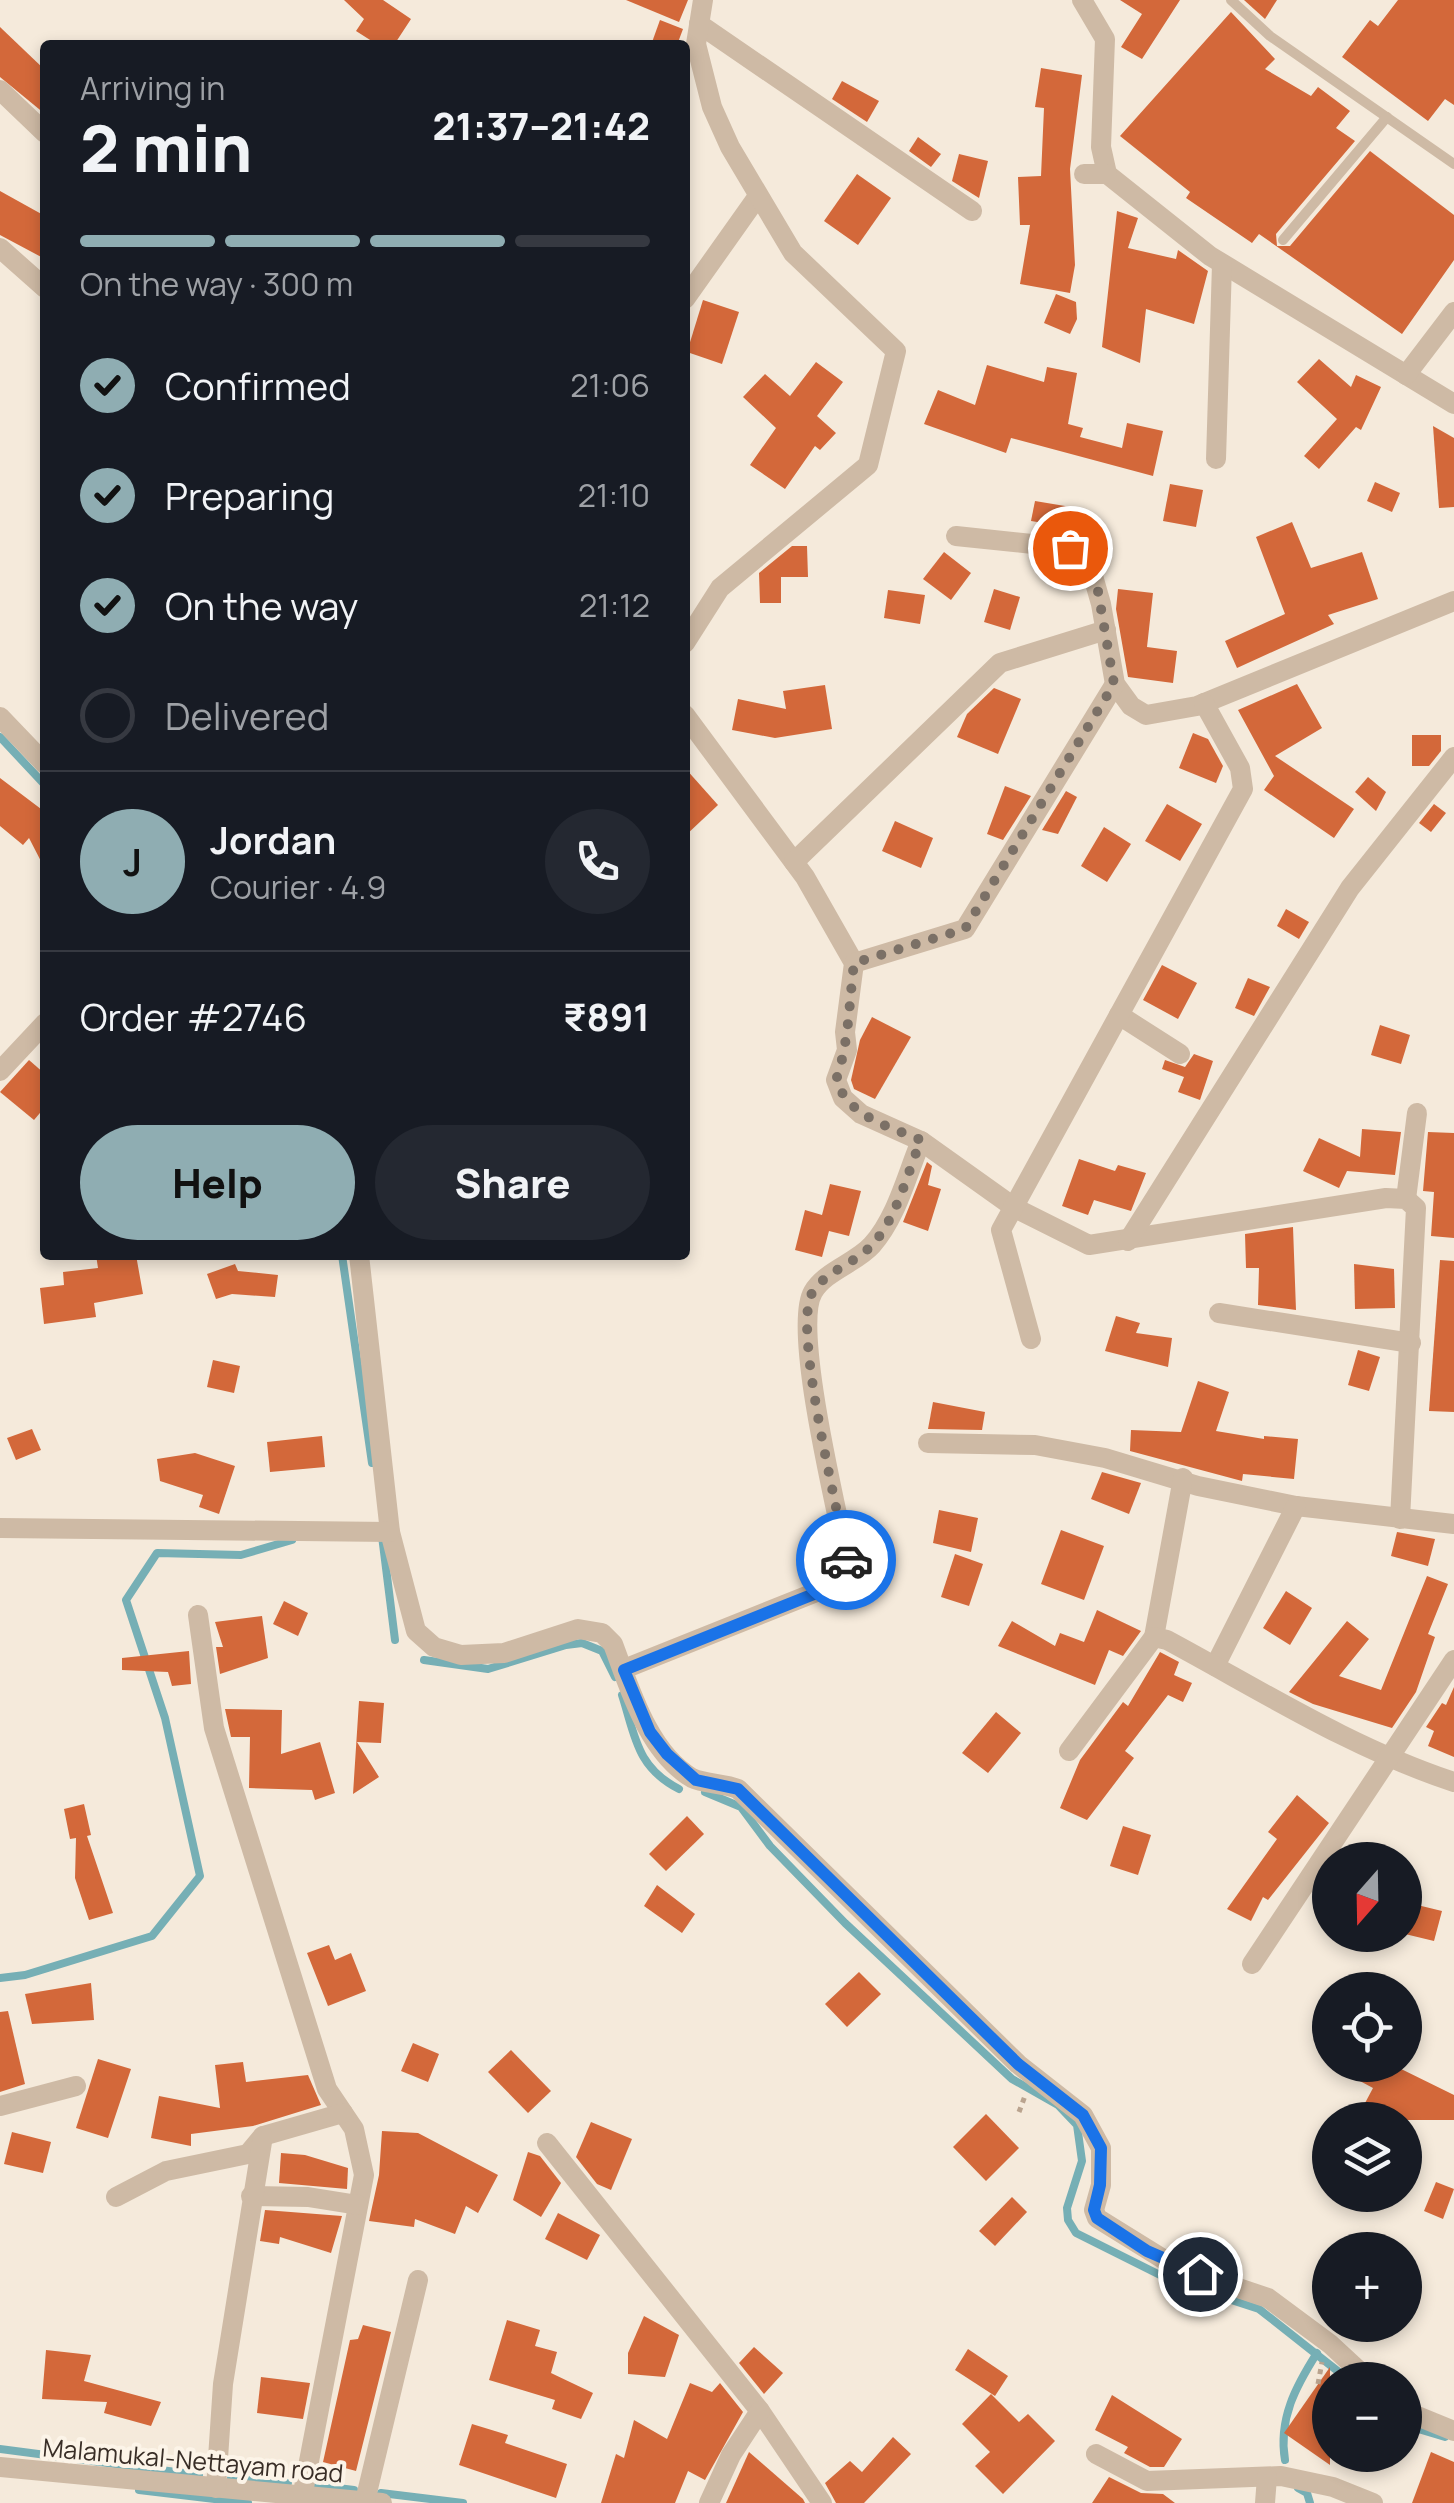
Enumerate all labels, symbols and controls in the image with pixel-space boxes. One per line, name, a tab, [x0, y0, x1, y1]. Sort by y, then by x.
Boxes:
text: Arriving in	[80, 66, 225, 110]
text: 21:37–21:42	[432, 99, 650, 151]
text: 2 min	[80, 103, 252, 192]
text: On the way · 300 m	[80, 262, 353, 306]
icon: check	[80, 358, 135, 413]
text: Confirmed	[165, 359, 351, 411]
text: 21:06	[570, 363, 650, 407]
icon: check	[80, 468, 135, 523]
text: Preparing	[165, 469, 334, 521]
text: 21:10	[578, 473, 650, 517]
pin	[1028, 506, 1113, 591]
icon: bag	[1043, 521, 1098, 576]
icon: check	[80, 578, 135, 633]
text: On the way	[165, 579, 358, 631]
text: 21:12	[579, 583, 650, 627]
text: Delivered	[165, 689, 329, 741]
button: phone	[545, 809, 650, 914]
text: Jordan	[210, 813, 336, 865]
text: J	[123, 835, 142, 887]
text: Courier · 4.9	[210, 865, 386, 909]
text: Order #2746	[80, 990, 307, 1042]
text: ₹891	[563, 990, 650, 1042]
button: Help	[80, 1125, 355, 1240]
button: Share	[375, 1125, 650, 1240]
courier	[796, 1510, 896, 1610]
icon: car	[819, 1533, 874, 1588]
north arrow	[1312, 1842, 1422, 1952]
map controls	[1312, 1842, 1422, 2472]
button: locate	[1312, 1972, 1422, 2082]
button: layers	[1312, 2102, 1422, 2212]
pin	[1158, 2232, 1243, 2317]
button: +	[1312, 2232, 1422, 2342]
icon: home	[1173, 2247, 1228, 2302]
button: −	[1312, 2362, 1422, 2472]
street label: Malamukal-Nettayam road	[41, 2429, 345, 2491]

